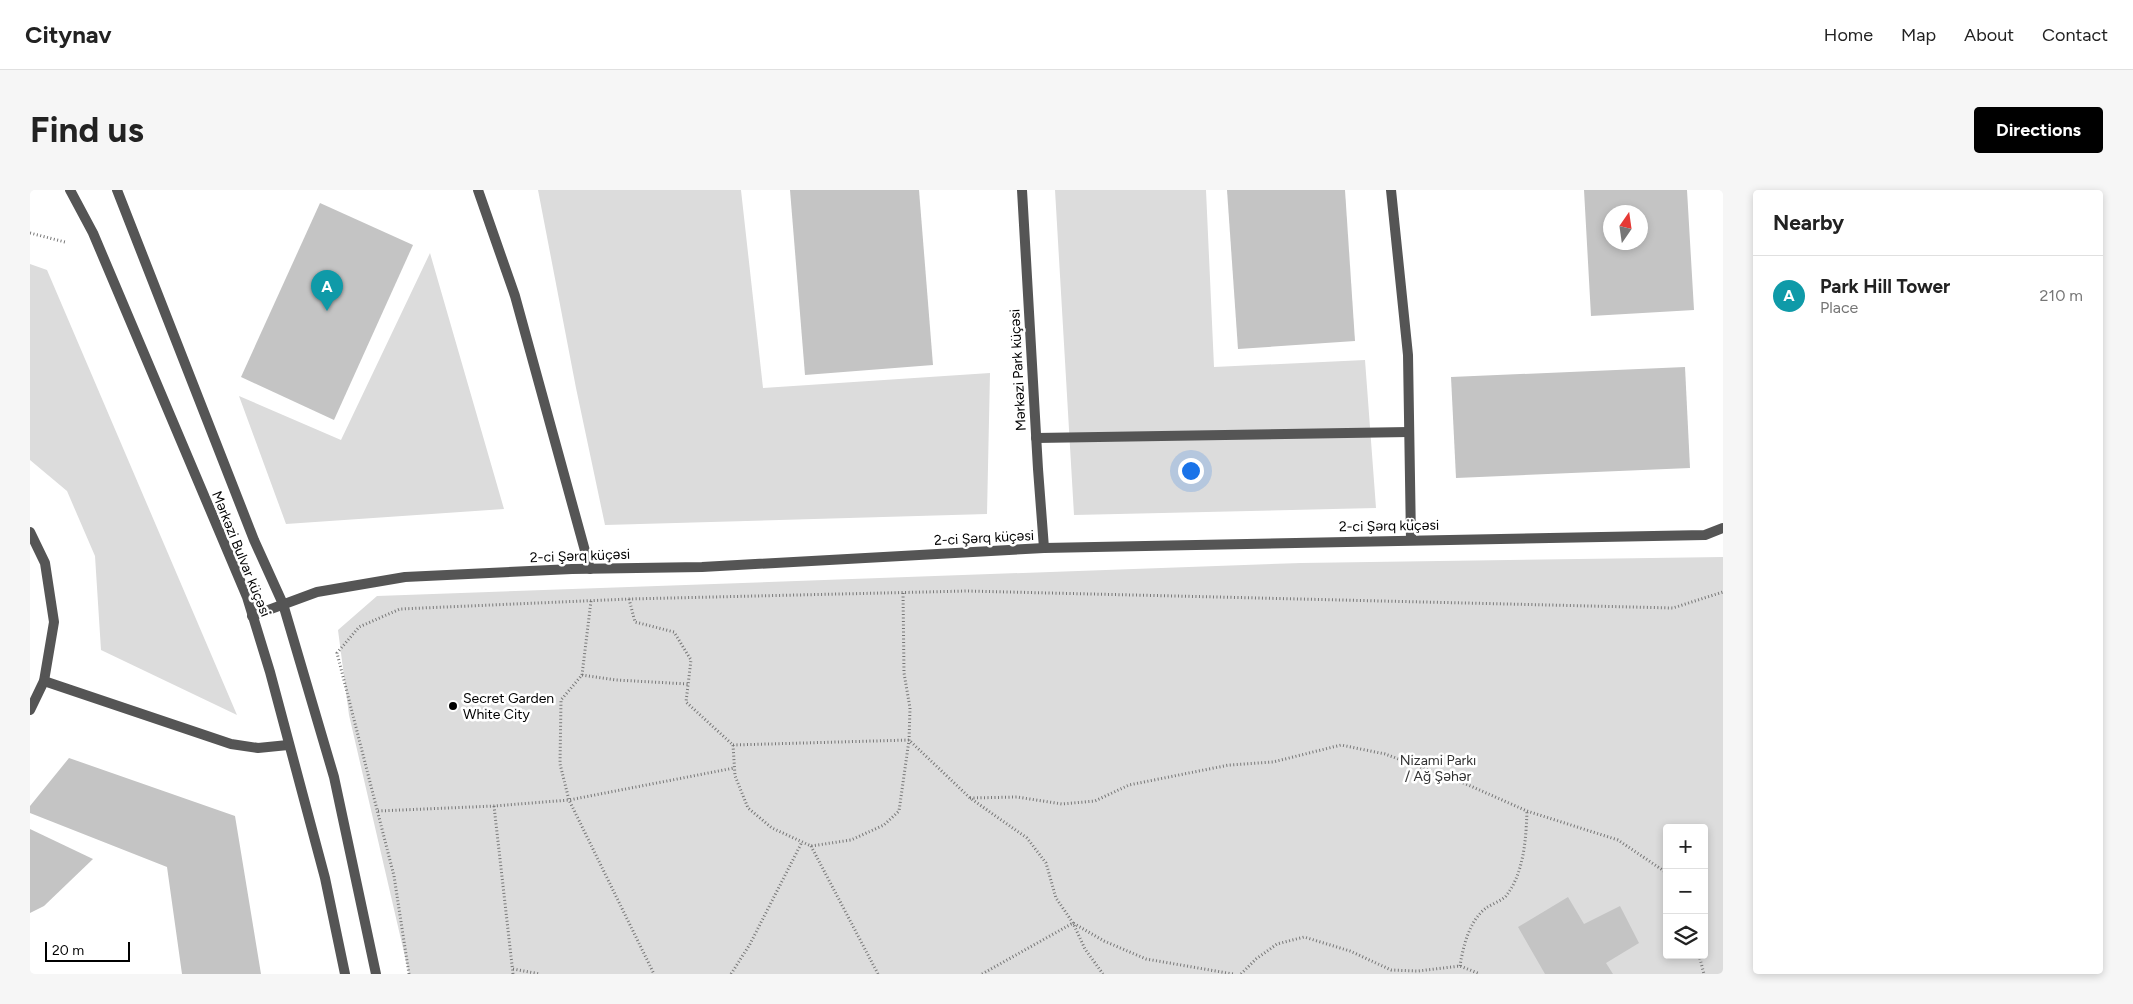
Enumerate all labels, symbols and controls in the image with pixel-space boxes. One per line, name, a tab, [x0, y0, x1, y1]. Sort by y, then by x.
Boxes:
text: Citynav	[25, 20, 112, 49]
text: Home	[1824, 24, 1873, 46]
text: Map	[1901, 24, 1936, 46]
text: About	[1964, 24, 2014, 46]
text: Contact	[2042, 24, 2108, 46]
button: Directions	[1974, 107, 2103, 153]
text: Find us	[30, 109, 144, 151]
north arrow	[1603, 205, 1648, 250]
text: Nearby	[1773, 210, 1844, 235]
pin: A	[311, 270, 343, 311]
text: Park Hill Tower	[1820, 275, 1950, 298]
text: A	[1783, 286, 1795, 305]
text: 210 m	[2040, 286, 2083, 305]
text: Place	[1820, 298, 1858, 317]
street label: Mərkəzi Park küçəsi	[1006, 308, 1030, 432]
your location	[1178, 458, 1204, 484]
street label: Mərkəzi Bulvar küçəsi	[208, 489, 274, 619]
street label: 2-ci Şərq küçəsi	[1339, 517, 1439, 535]
street label: 2-ci Şərq küçəsi	[933, 527, 1035, 549]
street label: 2-ci Şərq küçəsi	[530, 546, 630, 566]
place label: Secret Garden White City	[463, 690, 554, 723]
marker: Secret Garden White City	[447, 700, 459, 712]
park label: Nizami Parkı / Ağ Şəhər	[1400, 752, 1476, 785]
map controls	[1663, 824, 1708, 959]
button: +	[1663, 824, 1708, 869]
button: −	[1663, 869, 1708, 914]
button: layers	[1663, 914, 1708, 959]
scale bar	[45, 939, 130, 962]
text: 20 m	[52, 942, 84, 959]

